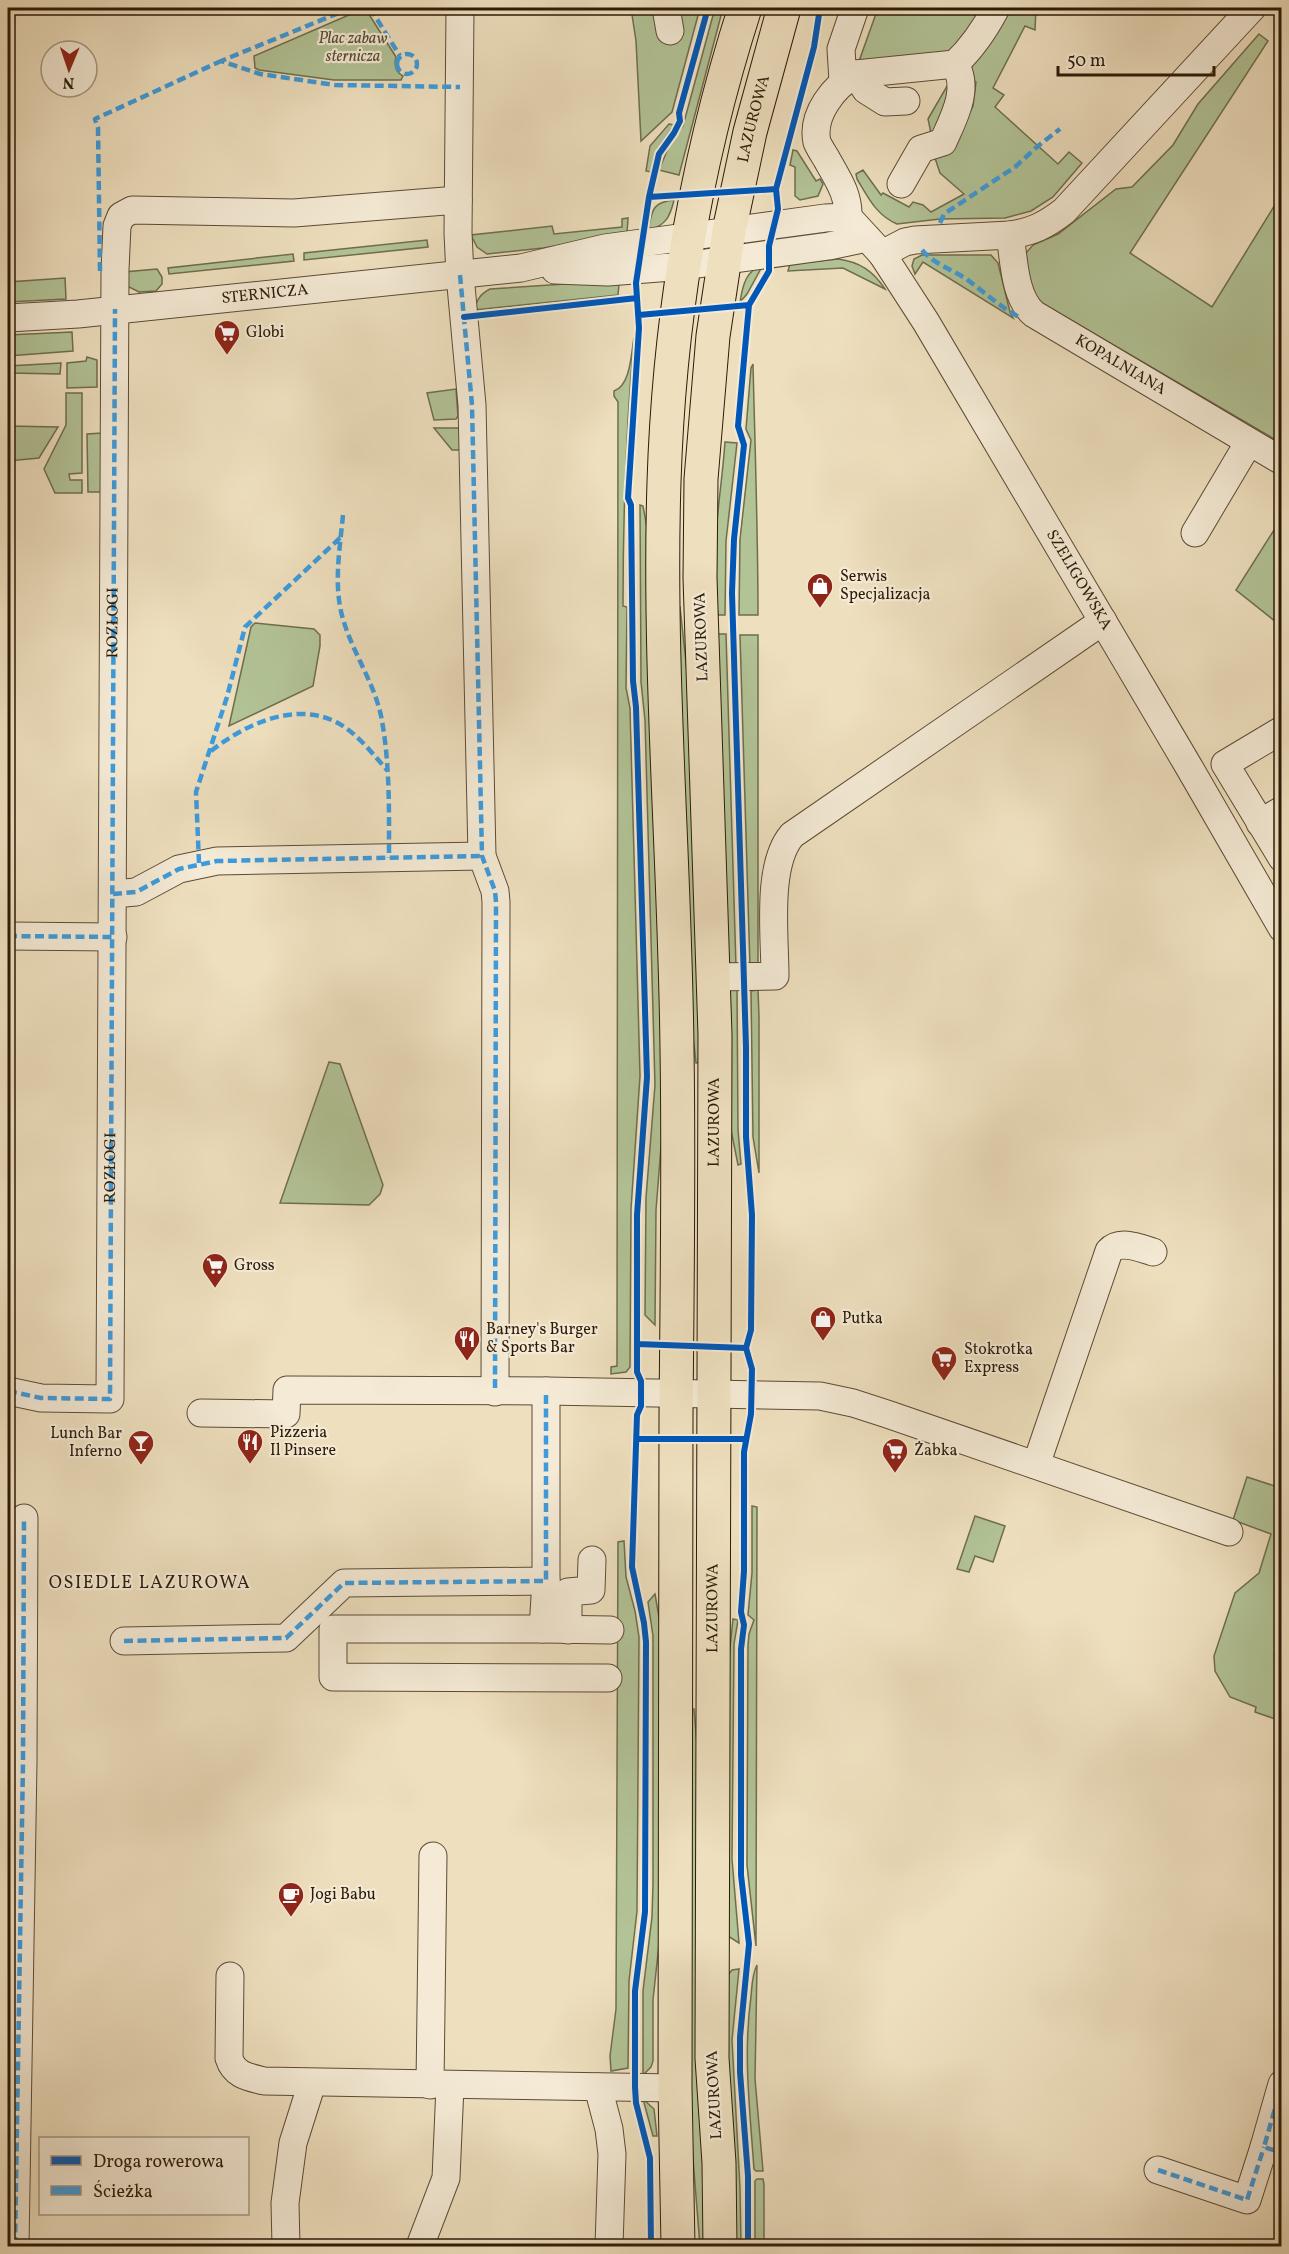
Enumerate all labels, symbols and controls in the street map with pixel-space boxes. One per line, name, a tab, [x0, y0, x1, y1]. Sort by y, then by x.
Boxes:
park label: Plac zabaw sternicza	[318, 28, 388, 68]
north arrow	[39, 39, 99, 99]
scale bar	[1058, 39, 1214, 77]
text: 50 m	[1067, 49, 1106, 74]
text: N	[62, 71, 75, 93]
street label: LAZUROWA	[733, 73, 776, 165]
street label: STERNICZA	[220, 279, 309, 310]
supermarket icon: Globi	[212, 318, 242, 356]
place label: Globi	[246, 322, 285, 344]
street label: KOPALNIANA	[1071, 330, 1170, 401]
street label: SZELIGOWSKA	[1040, 526, 1117, 634]
place label: Serwis Specjalizacja	[840, 566, 930, 606]
shop icon: Serwis Specjalizacja	[805, 571, 835, 609]
street label: ROZŁOGI	[102, 587, 125, 658]
street label: LAZUROWA	[689, 592, 715, 682]
street label: LAZUROWA	[704, 1078, 726, 1167]
street label: ROZŁOGI	[100, 1132, 122, 1203]
supermarket icon: Gross	[200, 1251, 230, 1289]
place label: Gross	[234, 1255, 275, 1277]
shop icon: Putka	[808, 1304, 838, 1342]
place label: Putka	[842, 1308, 883, 1330]
place label: Barney's Burger & Sports Bar	[486, 1319, 598, 1359]
restaurant icon: Barney's Burger & Sports Bar	[452, 1324, 482, 1362]
place label: Stokrotka Express	[964, 1339, 1033, 1379]
supermarket icon: Stokrotka Express	[929, 1344, 959, 1382]
place label: Pizzeria Il Pinsere	[270, 1422, 336, 1462]
place label: Lunch Bar Inferno	[50, 1423, 122, 1463]
restaurant icon: Pizzeria Il Pinsere	[235, 1427, 265, 1465]
bar icon: Lunch Bar Inferno	[126, 1428, 156, 1466]
supermarket icon: Żabka	[880, 1436, 910, 1474]
place label: Żabka	[914, 1440, 957, 1462]
street label: LAZUROWA	[702, 1564, 724, 1653]
district label: OSIEDLE LAZUROWA	[49, 1571, 251, 1596]
cafe icon: Jogi Babu	[276, 1880, 306, 1918]
place label: Jogi Babu	[310, 1884, 376, 1906]
street label: LAZUROWA	[702, 2050, 728, 2140]
legend	[39, 2137, 249, 2215]
text: Droga rowerowa	[93, 2150, 224, 2175]
text: Ścieżka	[93, 2180, 153, 2205]

